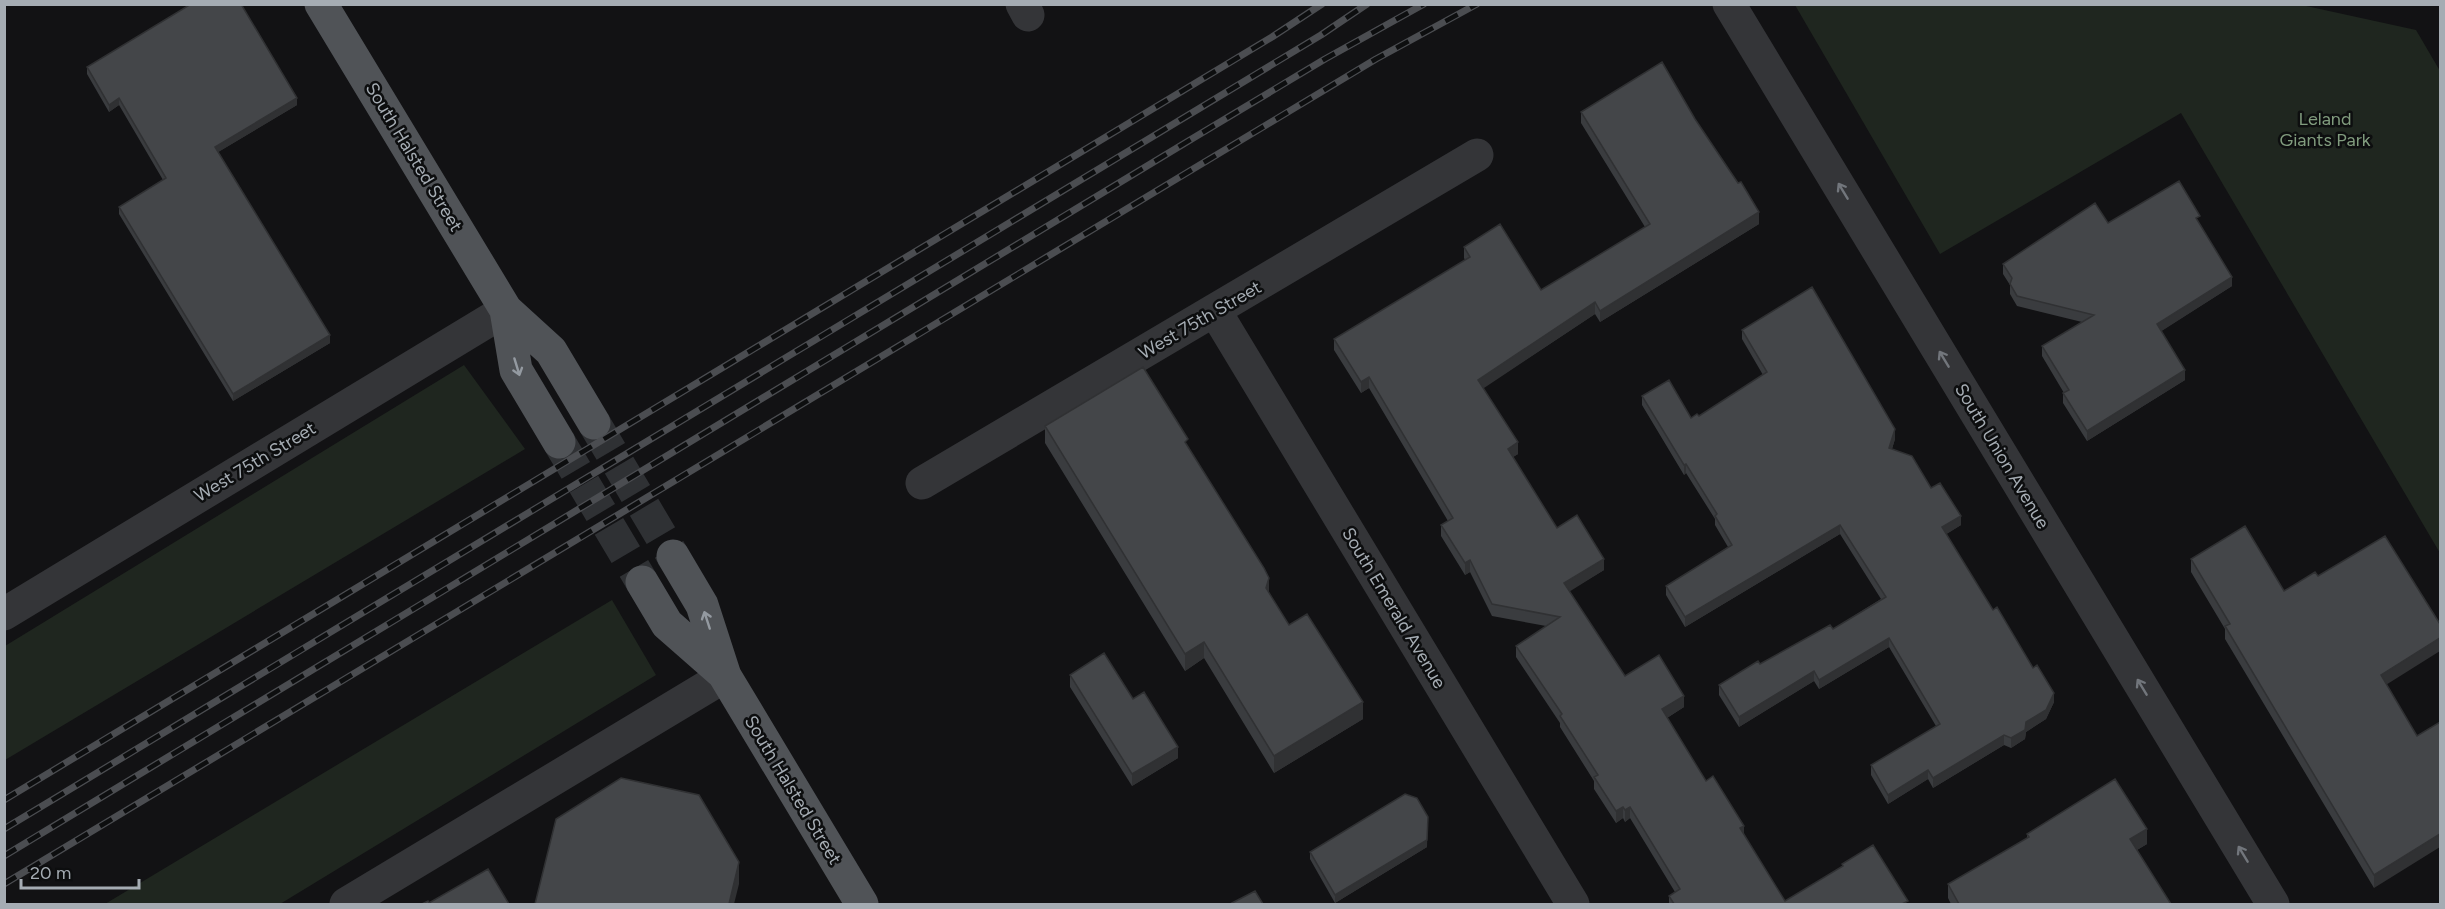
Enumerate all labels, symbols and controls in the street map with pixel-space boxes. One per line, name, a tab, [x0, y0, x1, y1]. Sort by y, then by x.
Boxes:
street label: South Halsted Street	[361, 79, 467, 236]
park label: Leland Giants Park	[2280, 108, 2371, 151]
one-way arrow	[1837, 183, 1849, 200]
street label: West 75th Street	[1135, 276, 1265, 364]
one-way arrow	[1937, 351, 1949, 368]
one-way arrow	[512, 357, 523, 376]
street label: South Union Avenue	[1950, 379, 2054, 533]
street label: West 75th Street	[190, 417, 320, 507]
street label: South Emerald Avenue	[1337, 524, 1451, 693]
one-way arrow	[701, 611, 712, 630]
one-way arrow	[2136, 679, 2148, 696]
street label: South Halsted Street	[740, 712, 846, 869]
one-way arrow	[2236, 846, 2248, 863]
scale bar	[21, 852, 140, 890]
text: 20 m	[30, 862, 71, 884]

